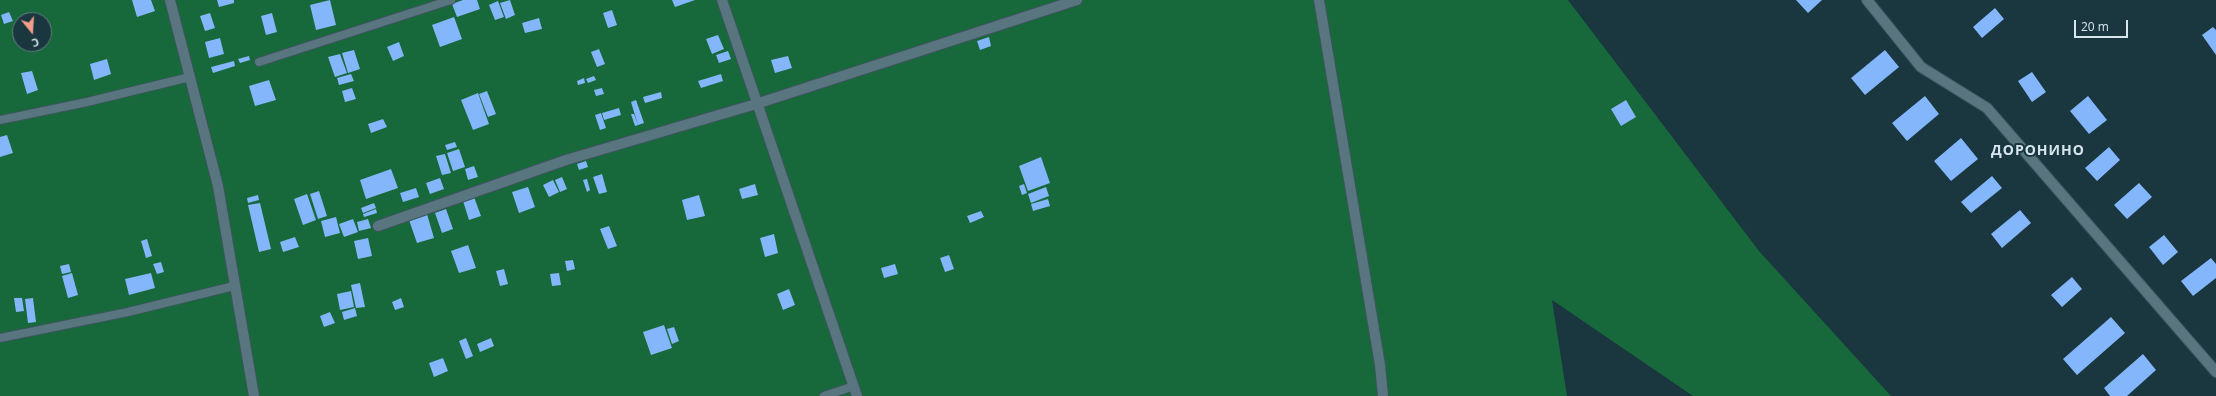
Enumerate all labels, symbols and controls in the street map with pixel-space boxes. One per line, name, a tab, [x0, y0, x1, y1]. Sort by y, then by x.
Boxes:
north arrow	[12, 12, 52, 52]
scale bar	[2076, 12, 2130, 38]
text: 20 m	[2081, 18, 2109, 35]
text: С	[30, 35, 41, 51]
district label: ДОРОНИНО	[1991, 143, 2085, 159]

